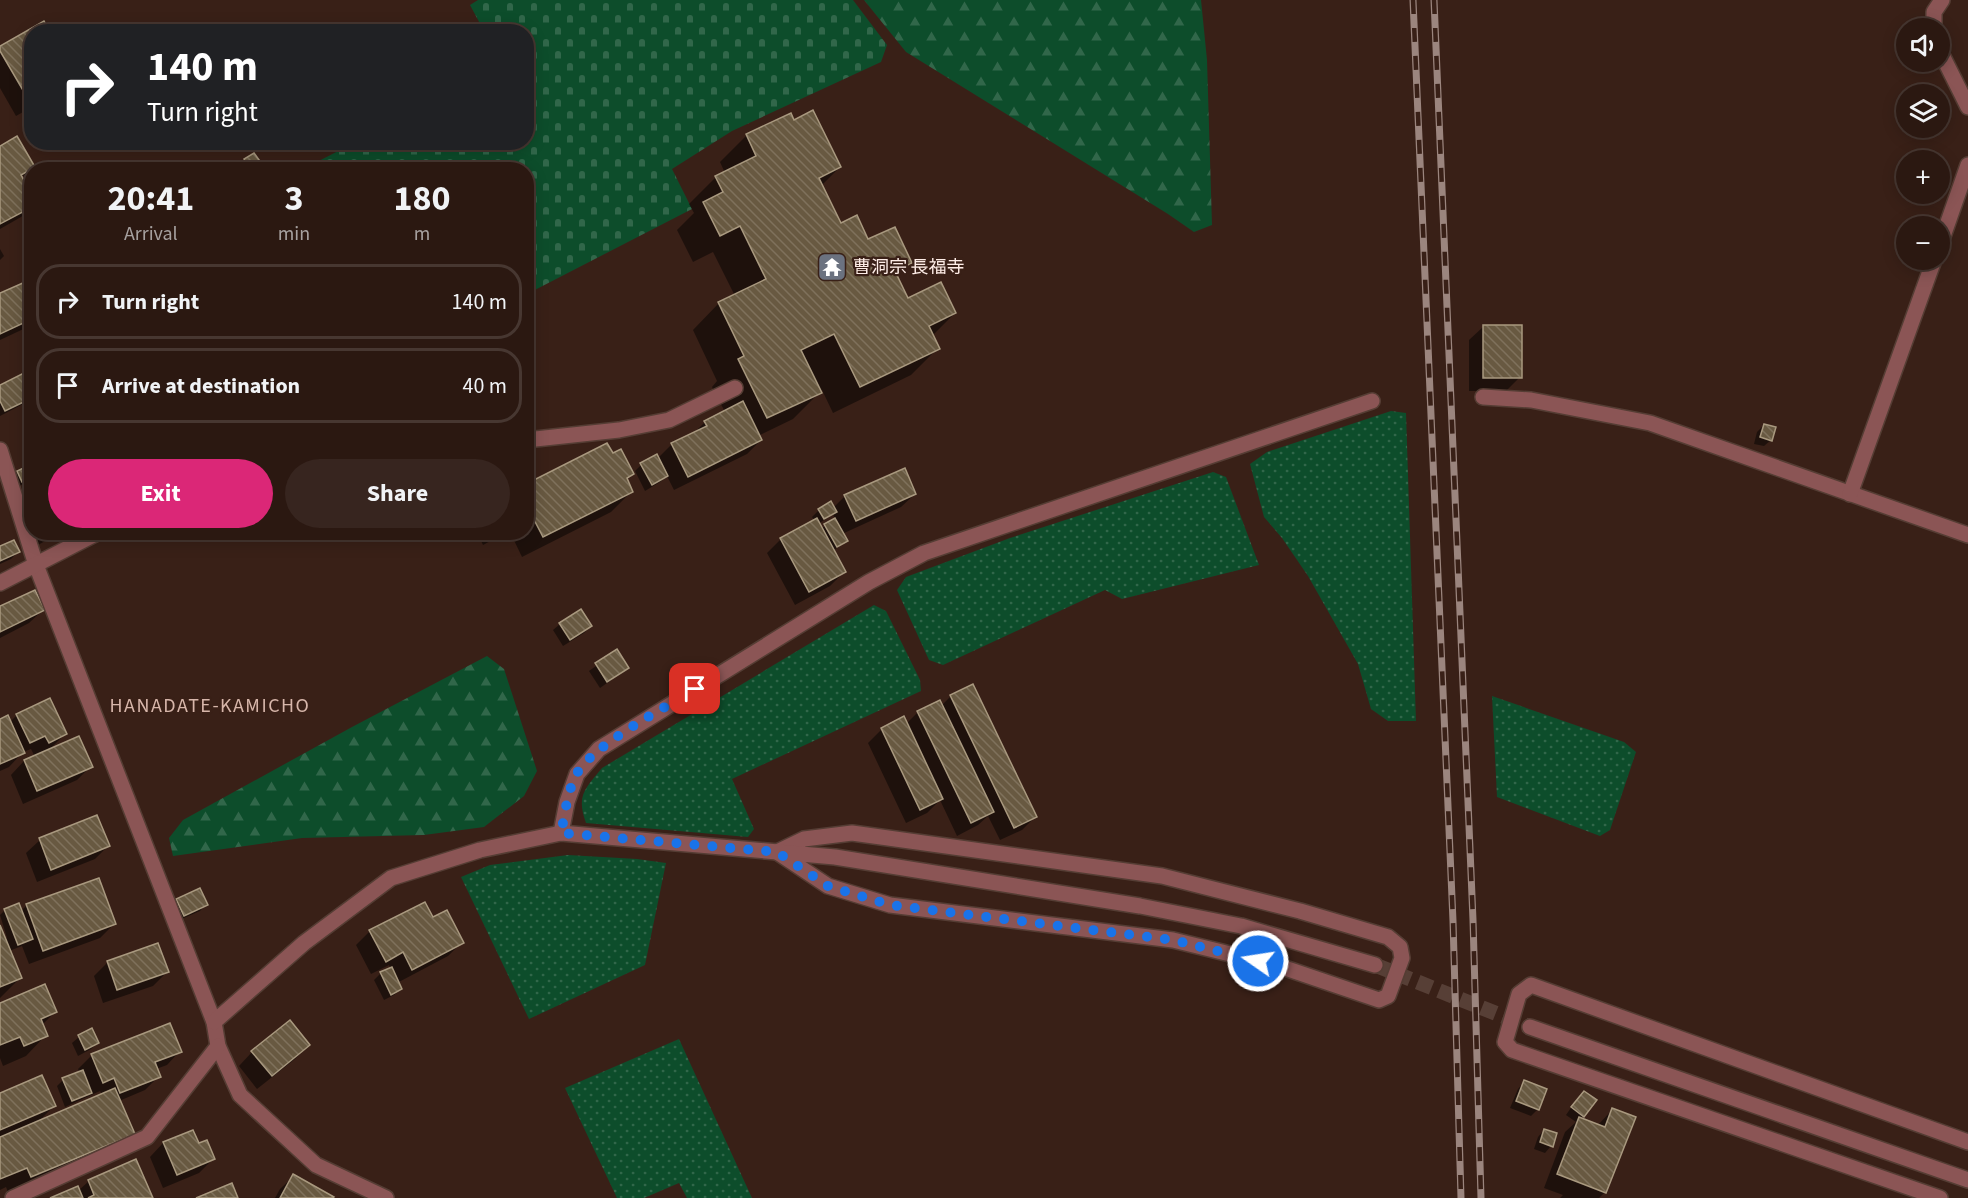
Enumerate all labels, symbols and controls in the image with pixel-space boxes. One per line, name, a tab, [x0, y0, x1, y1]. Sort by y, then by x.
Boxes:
map controls	[1896, 18, 1950, 270]
button: sound	[1896, 18, 1950, 72]
text: 140 m	[147, 37, 258, 97]
icon: right	[48, 48, 126, 126]
button: layers	[1896, 84, 1950, 138]
text: Turn right	[147, 93, 258, 132]
button: +	[1896, 150, 1950, 204]
text: 20:41	[107, 173, 194, 224]
text: 3	[284, 173, 303, 224]
text: 180	[394, 173, 451, 224]
button: −	[1896, 216, 1950, 270]
text: Arrival	[124, 220, 178, 248]
text: min	[278, 220, 310, 248]
text: m	[414, 220, 430, 248]
temple icon: 曹洞宗 長福寺	[816, 251, 848, 283]
place label: 曹洞宗 長福寺	[853, 255, 965, 280]
icon: right	[51, 285, 84, 318]
text: Turn right	[102, 286, 199, 318]
text: 140 m	[452, 286, 507, 318]
icon: arrive	[51, 369, 84, 402]
text: Arrive at destination	[102, 370, 300, 402]
text: 40 m	[462, 370, 507, 402]
button: Exit	[48, 459, 273, 528]
button: Share	[285, 459, 510, 528]
pin	[669, 663, 720, 714]
icon: arrive	[678, 672, 711, 705]
district label: HANADATE-KAMICHO	[110, 692, 310, 720]
position arrow	[1226, 929, 1290, 993]

